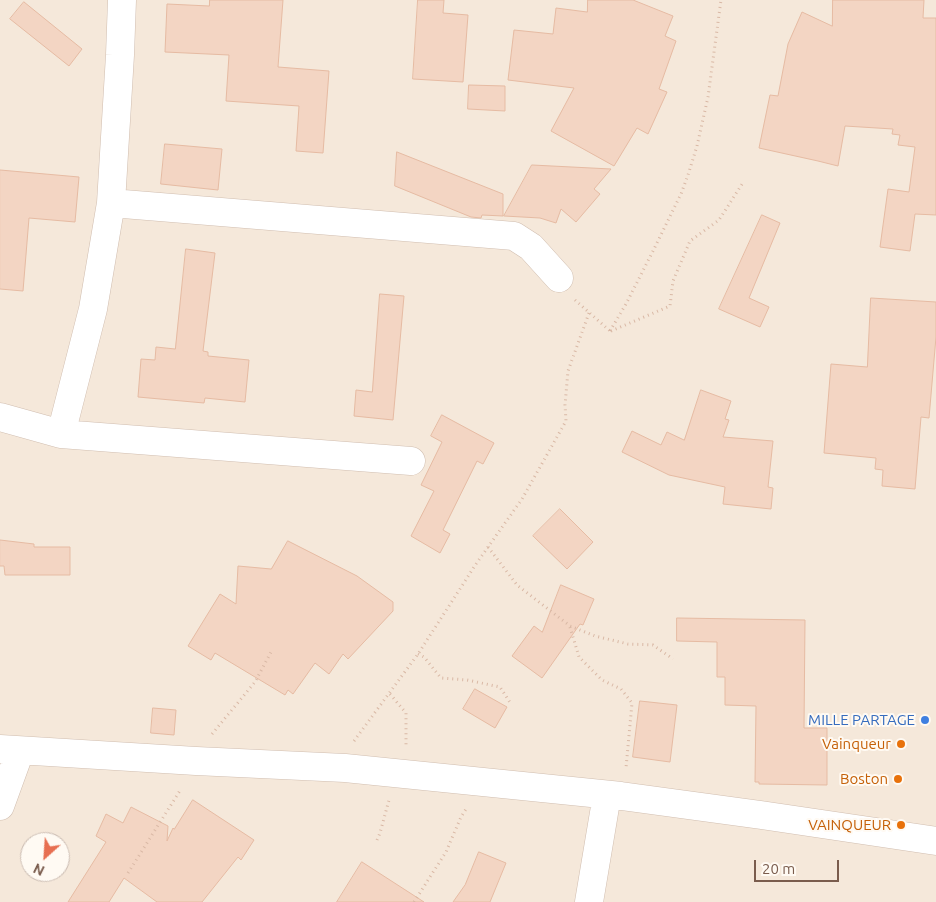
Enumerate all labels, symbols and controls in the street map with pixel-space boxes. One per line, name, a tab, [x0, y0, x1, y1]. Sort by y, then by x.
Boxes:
place label: MILLE PARTAGE	[808, 711, 915, 729]
marker: MILLE PARTAGE	[919, 714, 931, 726]
place label: Vainqueur	[822, 735, 891, 753]
marker: Vainqueur	[895, 738, 907, 750]
place label: Boston	[840, 770, 888, 788]
marker: Boston	[892, 773, 904, 785]
place label: VAINQUEUR	[808, 816, 891, 834]
marker: VAINQUEUR	[895, 819, 907, 831]
north arrow	[20, 832, 70, 882]
scale bar	[756, 850, 841, 882]
text: N	[31, 860, 47, 879]
text: 20 m	[762, 860, 795, 877]

